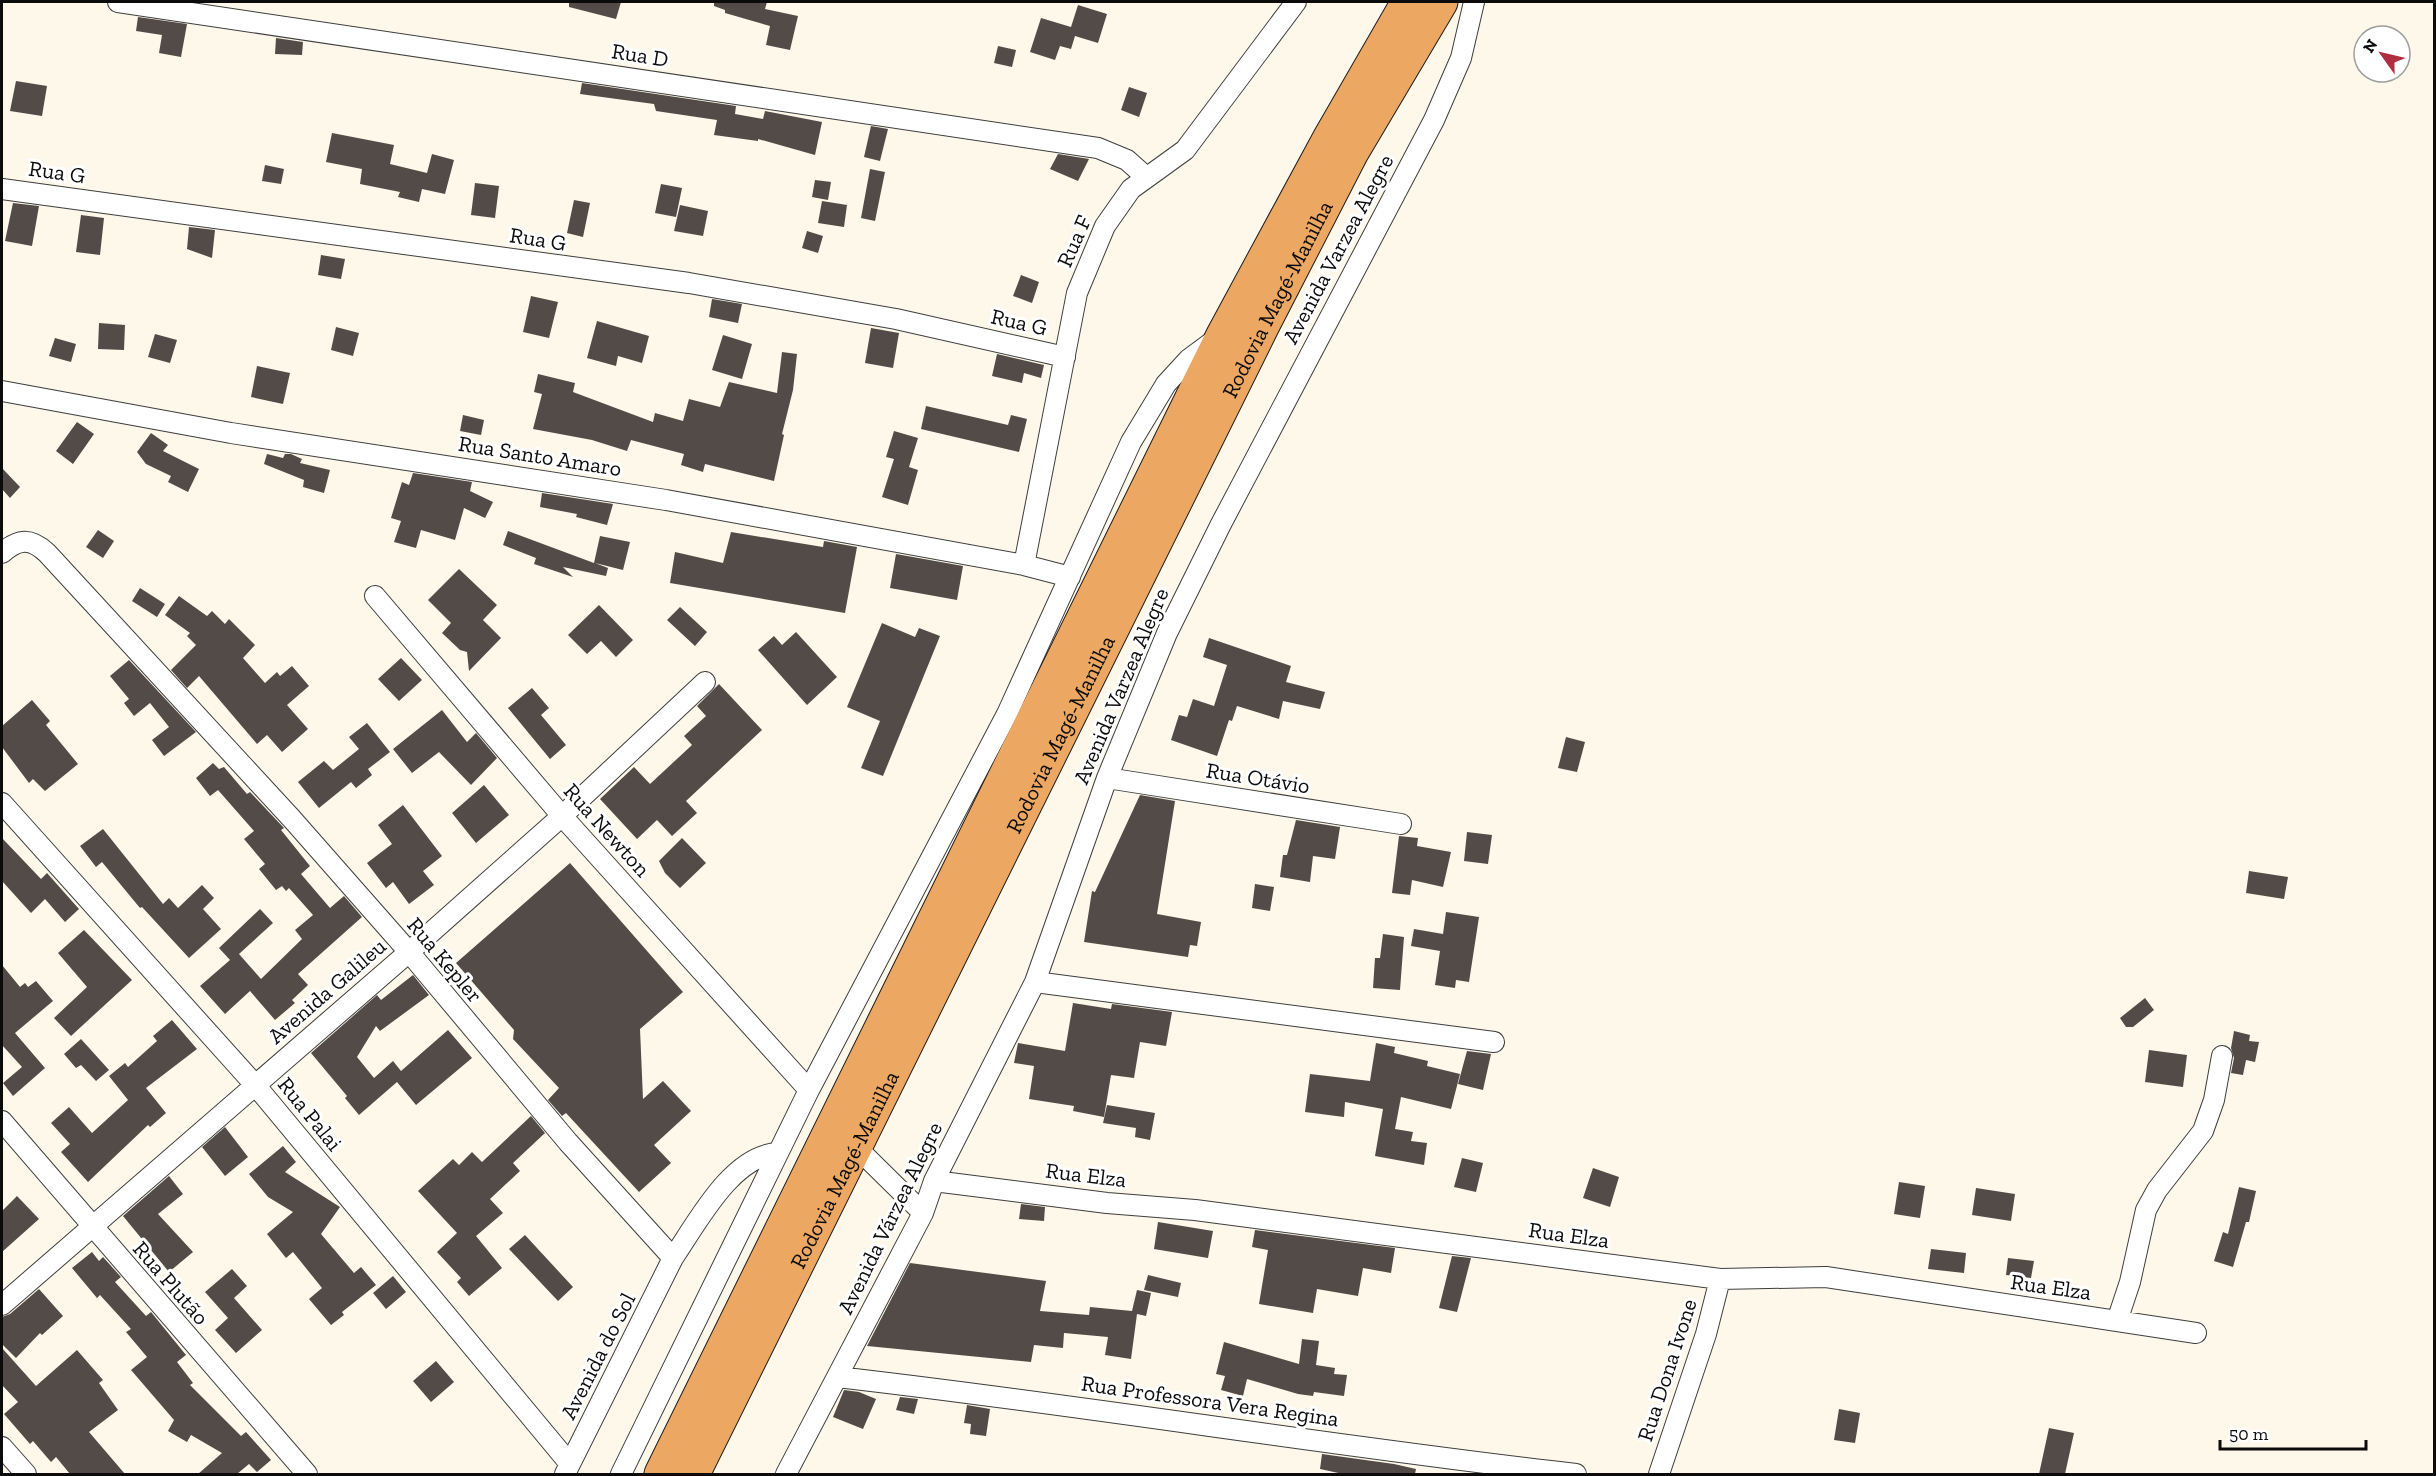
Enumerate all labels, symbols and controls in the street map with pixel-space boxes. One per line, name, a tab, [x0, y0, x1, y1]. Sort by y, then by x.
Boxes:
north arrow	[2352, 24, 2412, 84]
text: N	[2359, 36, 2381, 56]
street label: Rua D	[610, 37, 670, 73]
street label: Avenida Varzea Alegre	[1277, 150, 1399, 348]
street label: Rua G	[27, 155, 87, 189]
street label: Rodovia Magé-Manilha	[1216, 196, 1338, 402]
street label: Rua F	[1051, 211, 1097, 271]
street label: Rua G	[508, 221, 568, 257]
street label: Rua G	[988, 302, 1050, 342]
street label: Rua Santo Amaro	[457, 430, 623, 482]
street label: Avenida Varzea Alegre	[1067, 584, 1175, 788]
street label: Rodovia Magé-Manilha	[1000, 630, 1121, 837]
street label: Rua Otávio	[1204, 756, 1312, 800]
street label: Rua Newton	[558, 778, 656, 883]
street label: Rua Kepler	[402, 912, 488, 1008]
street label: Avenida Galileu	[263, 932, 392, 1049]
street label: Rodovia Magé-Manilha	[784, 1066, 905, 1273]
street label: Rua Palai	[272, 1072, 348, 1156]
street label: Avenida Várzea Alegre	[832, 1118, 948, 1318]
street label: Rua Elza	[1044, 1157, 1128, 1193]
street label: Rua Elza	[1527, 1216, 1611, 1254]
street label: Rua Plutão	[127, 1235, 215, 1331]
street label: Rua Elza	[2009, 1268, 2093, 1306]
street label: Avenida do Sol	[555, 1288, 641, 1424]
street label: Rua Dona Ivone	[1631, 1295, 1703, 1445]
street label: Rua Professora Vera Regina	[1080, 1370, 1341, 1432]
scale bar	[2220, 1413, 2366, 1451]
text: 50 m	[2229, 1423, 2269, 1445]

